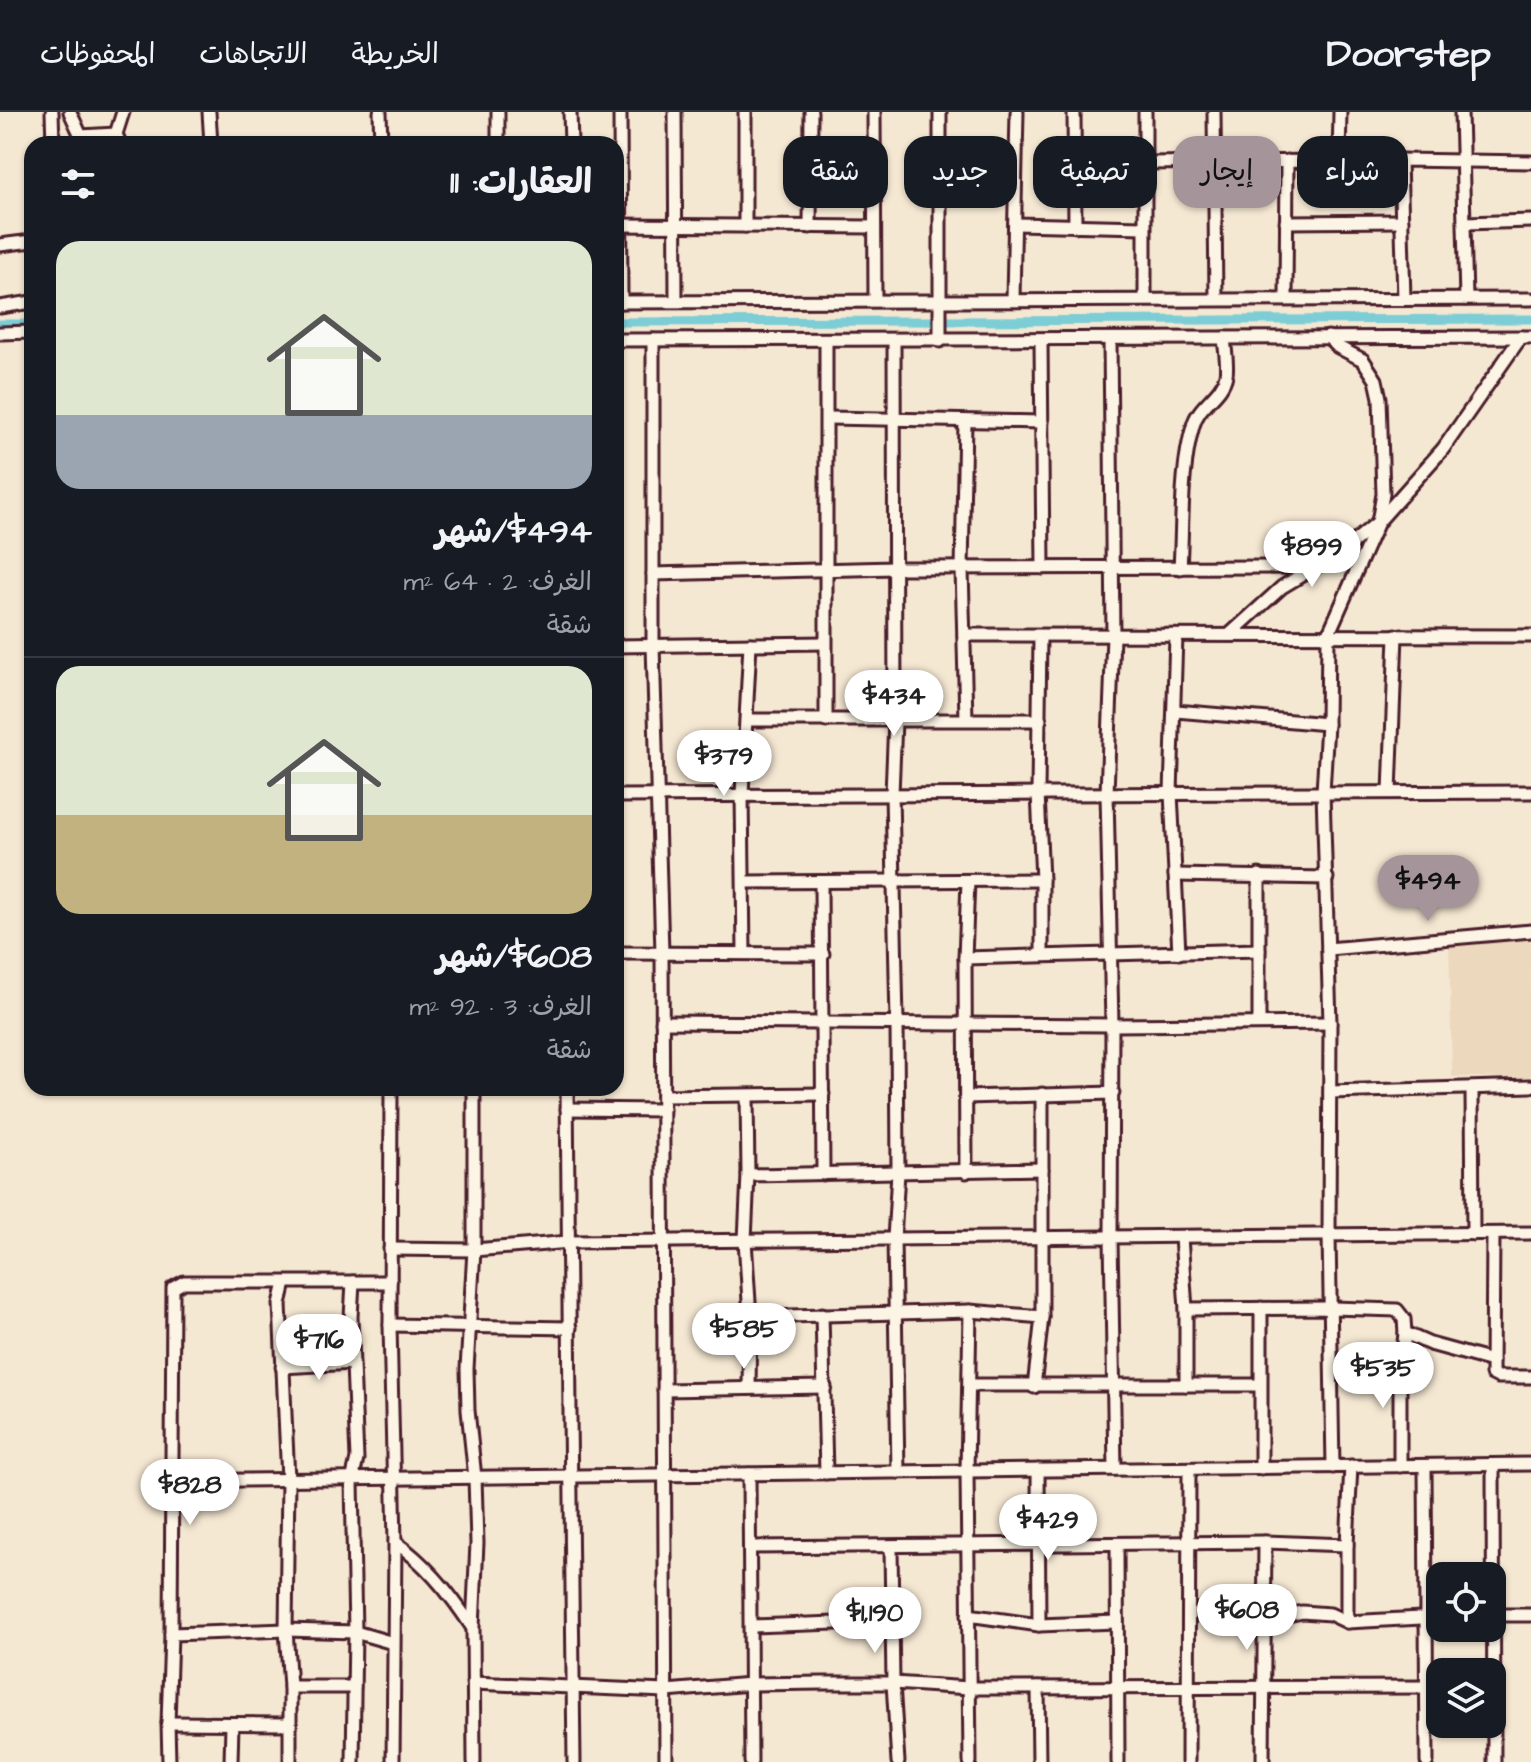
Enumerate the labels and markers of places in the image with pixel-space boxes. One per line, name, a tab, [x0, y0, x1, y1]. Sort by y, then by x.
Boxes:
pin: $899	[1265, 521, 1359, 589]
pin: $434	[847, 670, 941, 738]
pin: $379	[677, 730, 771, 798]
pin: $494	[1381, 855, 1475, 923]
pin: $585	[697, 1303, 791, 1371]
pin: $716	[272, 1314, 366, 1382]
pin: $535	[1336, 1342, 1430, 1410]
pin: $828	[143, 1459, 237, 1527]
pin: $429	[1001, 1494, 1095, 1562]
pin: $608	[1200, 1584, 1294, 1652]
pin: $1,190	[810, 1587, 940, 1655]

